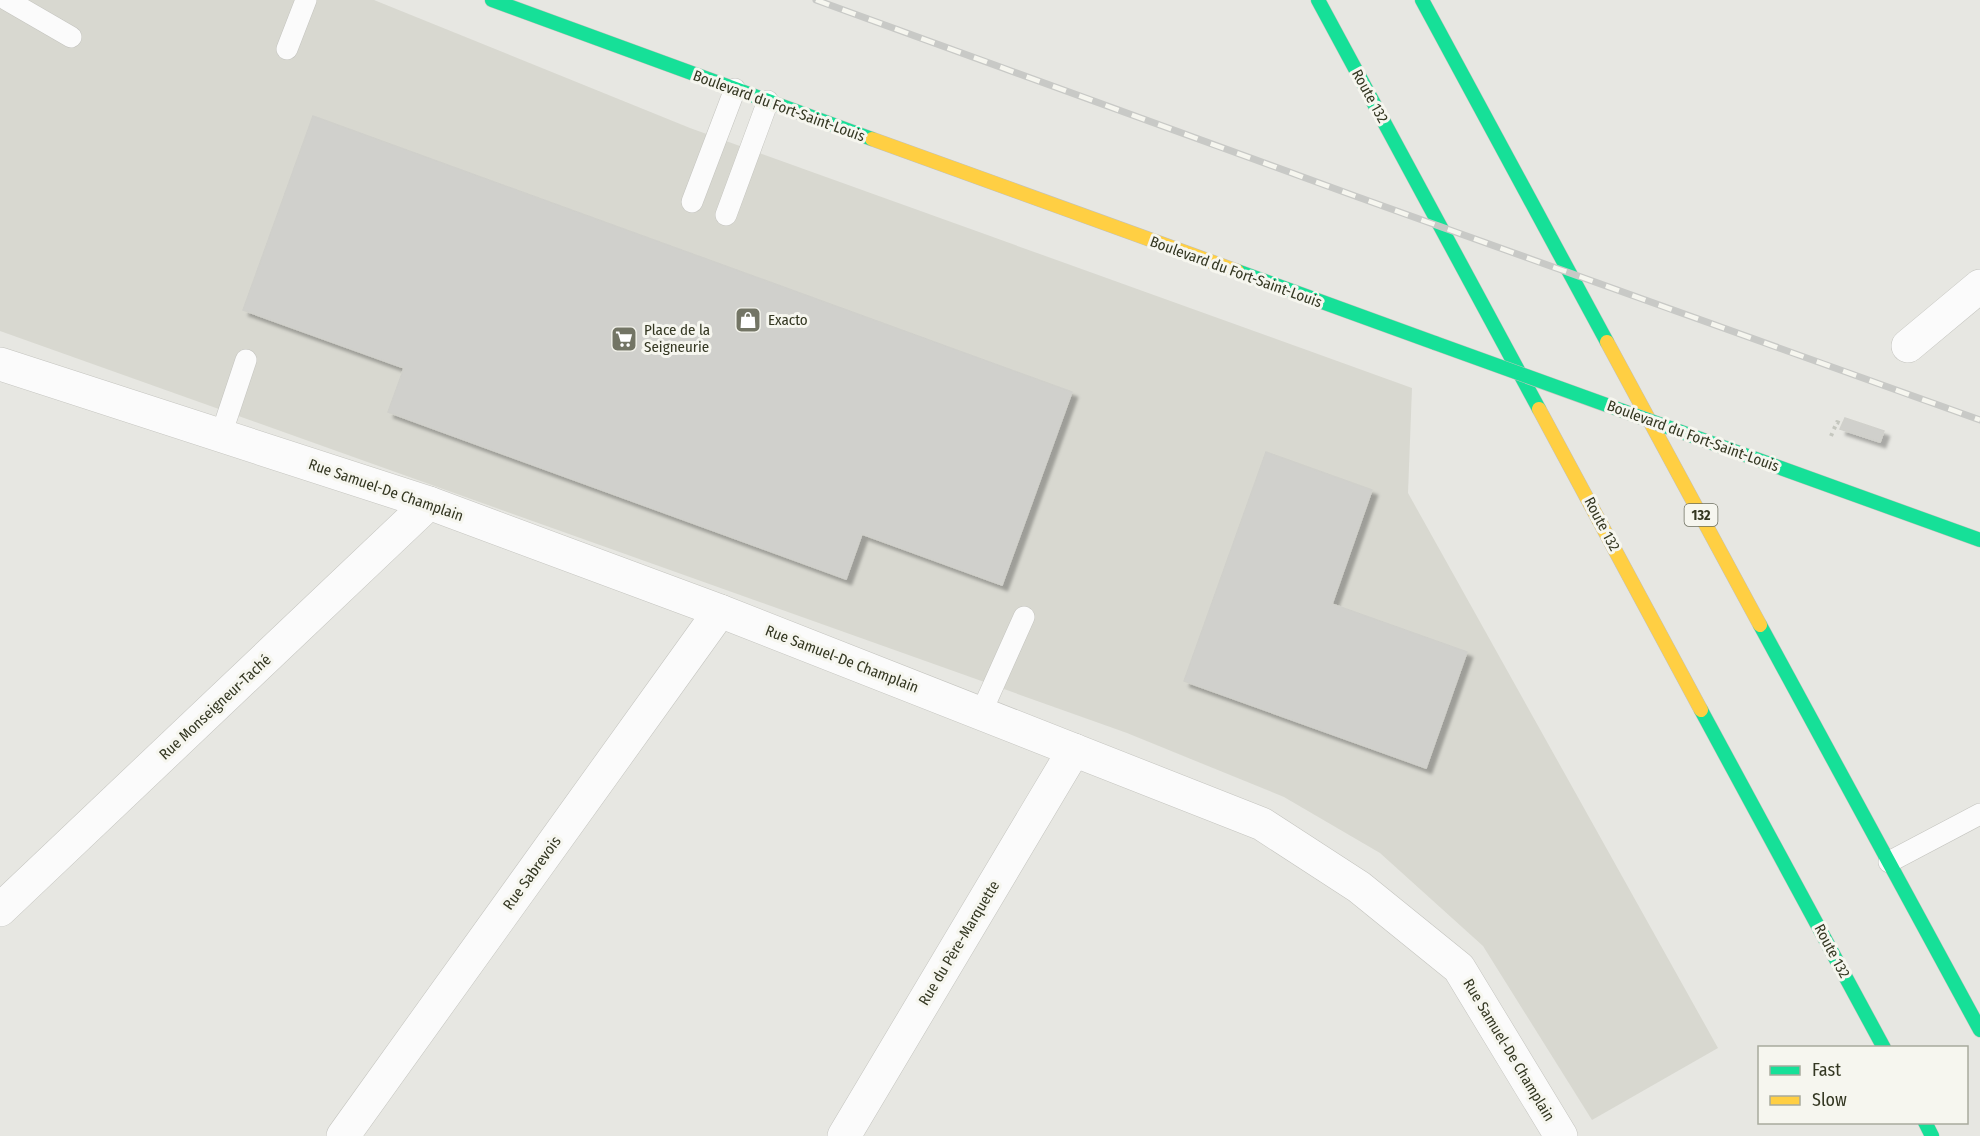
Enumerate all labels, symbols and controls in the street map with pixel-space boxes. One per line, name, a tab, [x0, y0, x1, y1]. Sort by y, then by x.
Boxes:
street label: Boulevard du Fort-Saint-Louis	[691, 66, 867, 146]
street label: Route 132	[1348, 66, 1392, 126]
street label: Boulevard du Fort-Saint-Louis	[1148, 232, 1324, 312]
shop icon: Exacto	[733, 305, 763, 335]
place label: Exacto	[768, 311, 808, 329]
place label: Place de la Seigneurie	[644, 321, 710, 356]
supermarket icon: Place de la Seigneurie	[609, 324, 639, 354]
street label: Boulevard du Fort-Saint-Louis	[1605, 396, 1781, 476]
street label: Rue Samuel-De Champlain	[306, 455, 466, 525]
street label: Route 132	[1580, 494, 1624, 554]
road number: 132	[1684, 504, 1718, 526]
street label: Rue Samuel-De Champlain	[763, 621, 921, 697]
street label: Rue Monseigneur-Taché	[155, 651, 275, 763]
street label: Rue Sabrevois	[499, 833, 565, 913]
street label: Rue du Père-Marquette	[915, 877, 1003, 1009]
street label: Route 132	[1810, 921, 1854, 981]
street label: Rue Samuel-De Champlain	[1459, 976, 1559, 1124]
legend	[1758, 1046, 1968, 1124]
text: Fast	[1812, 1059, 1841, 1081]
text: Slow	[1812, 1089, 1847, 1111]

